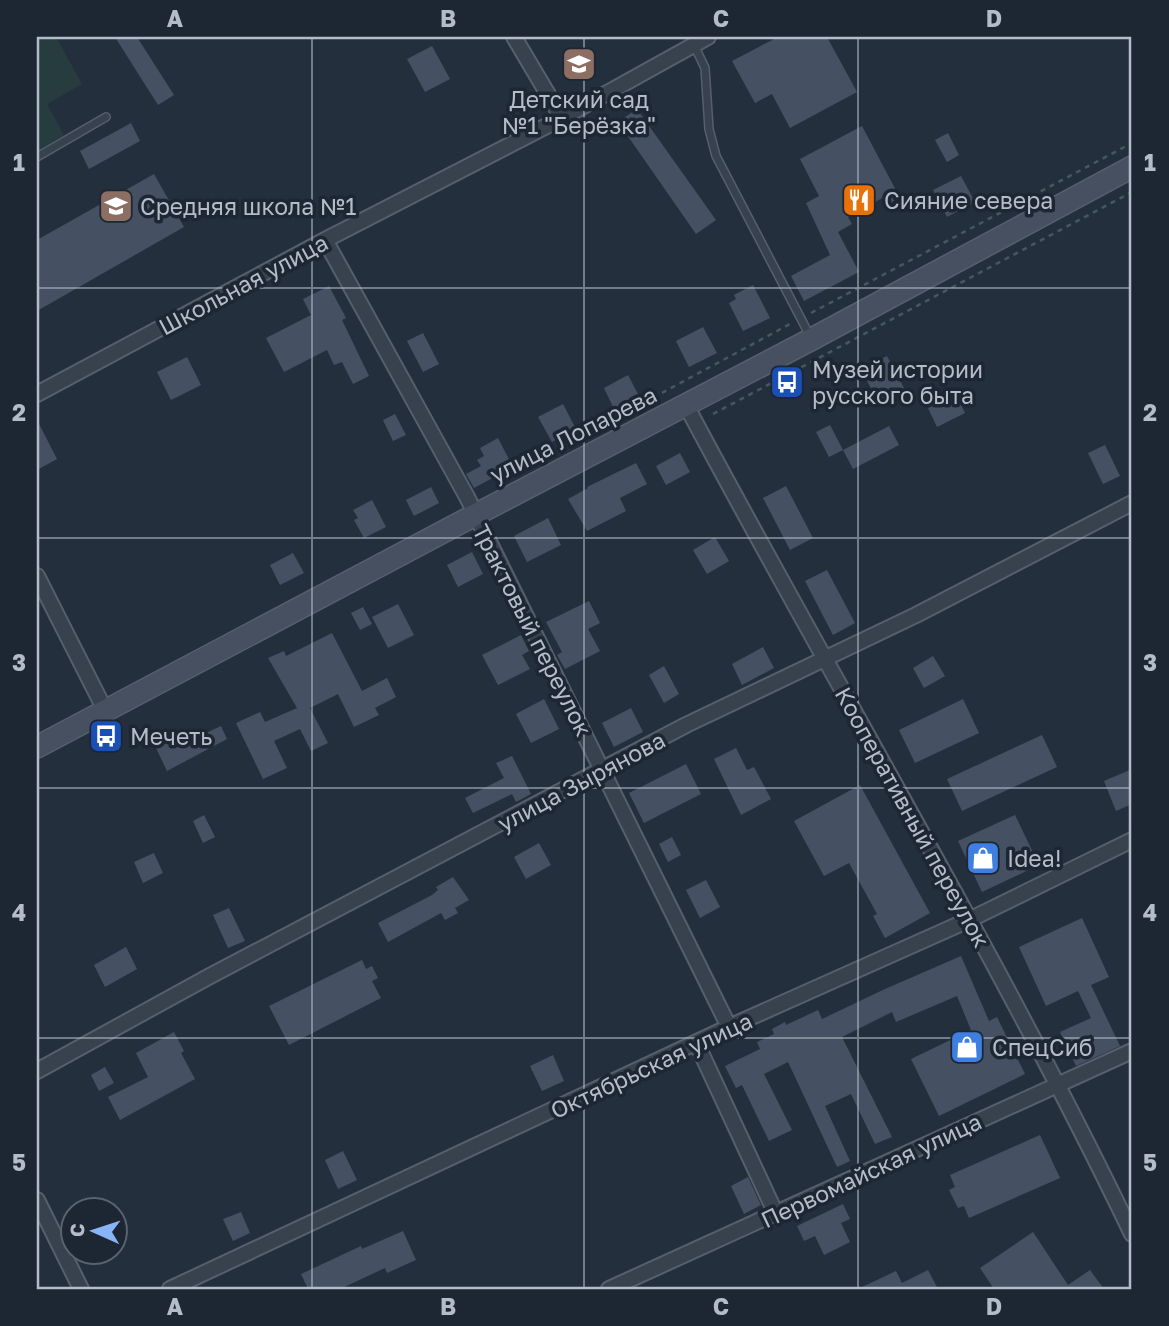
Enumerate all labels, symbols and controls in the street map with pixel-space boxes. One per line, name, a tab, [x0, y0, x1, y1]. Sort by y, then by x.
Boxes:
text: A	[167, 4, 184, 32]
text: B	[440, 4, 456, 32]
text: C	[713, 4, 729, 32]
text: D	[986, 4, 1002, 32]
school or university icon: Детский сад №1 "Берёзка"	[560, 45, 598, 83]
place label: Детский сад №1 "Берёзка"	[502, 85, 656, 139]
text: 1	[13, 148, 25, 176]
text: 1	[1144, 148, 1156, 176]
restaurant icon: Сияние севера	[840, 181, 878, 219]
place label: Сияние севера	[884, 186, 1053, 214]
school or university icon: Средняя школа №1	[97, 187, 135, 225]
place label: Средняя школа №1	[140, 192, 356, 220]
street label: Школьная улица	[154, 228, 332, 340]
place label: Музей истории русского быта	[812, 355, 983, 409]
bus stop icon: Музей истории русского быта	[768, 363, 806, 401]
street label: улица Лопарева	[485, 380, 661, 488]
text: 2	[12, 398, 26, 426]
text: 2	[1143, 398, 1157, 426]
street label: Трактовый переулок	[467, 519, 599, 741]
text: 3	[12, 648, 26, 676]
text: 3	[1143, 648, 1157, 676]
street label: Кооперативный переулок	[830, 682, 996, 952]
bus stop icon: Мечеть	[87, 717, 125, 755]
place label: Мечеть	[130, 722, 212, 750]
street label: улица Зырянова	[492, 725, 670, 837]
shop icon: Idea!	[964, 839, 1002, 877]
place label: Idea!	[1007, 844, 1062, 872]
text: 4	[12, 898, 26, 926]
text: 4	[1143, 898, 1157, 926]
street label: Октябрьская улица	[546, 1006, 756, 1124]
shop icon: СпецСиб	[948, 1028, 986, 1066]
place label: СпецСиб	[992, 1033, 1092, 1061]
street label: Первомайская улица	[756, 1107, 986, 1233]
text: 5	[12, 1148, 26, 1176]
text: 5	[1143, 1148, 1157, 1176]
north arrow	[60, 1196, 130, 1266]
text: С	[65, 1223, 88, 1237]
text: A	[167, 1292, 184, 1320]
text: B	[440, 1292, 456, 1320]
text: C	[713, 1292, 729, 1320]
text: D	[986, 1292, 1002, 1320]

